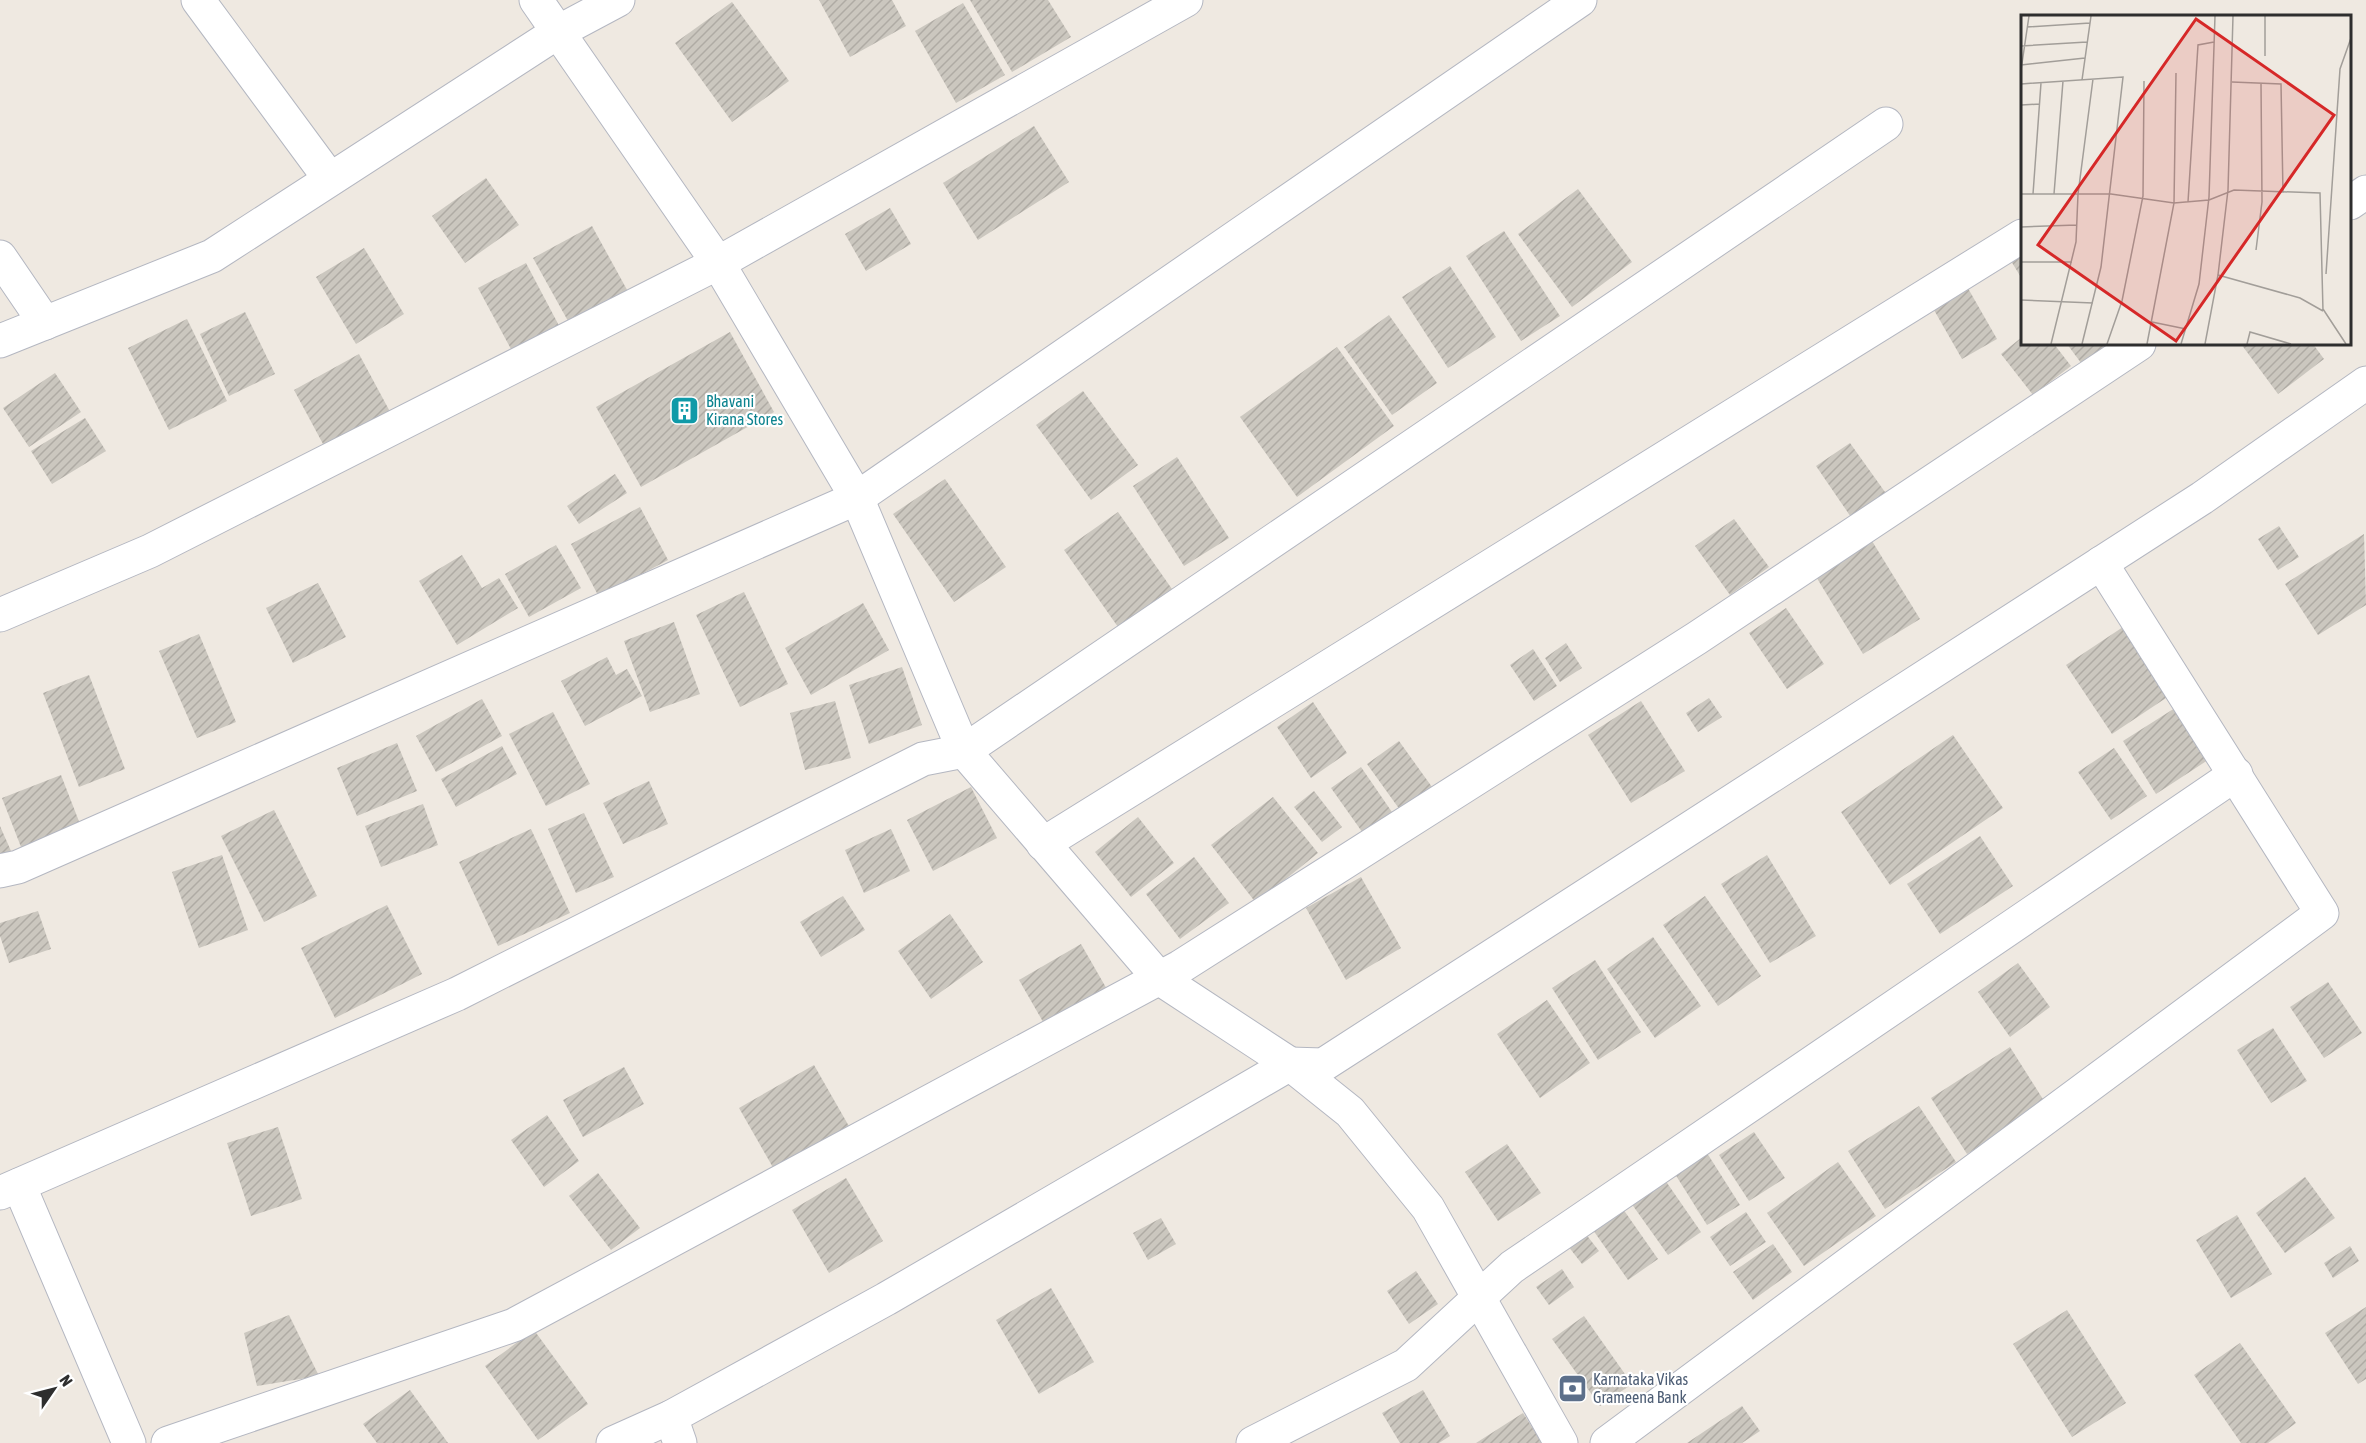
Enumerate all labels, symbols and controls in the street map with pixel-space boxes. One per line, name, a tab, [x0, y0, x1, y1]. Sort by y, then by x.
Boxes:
inset map	[2021, 15, 2351, 345]
place label: Bhavani Kirana Stores	[706, 392, 783, 428]
building icon: Bhavani Kirana Stores	[669, 394, 701, 426]
north arrow	[24, 1359, 84, 1419]
place label: Karnataka Vikas Grameena Bank	[1593, 1370, 1689, 1406]
text: N	[56, 1371, 76, 1389]
bank icon: Karnataka Vikas Grameena Bank	[1556, 1372, 1588, 1404]

